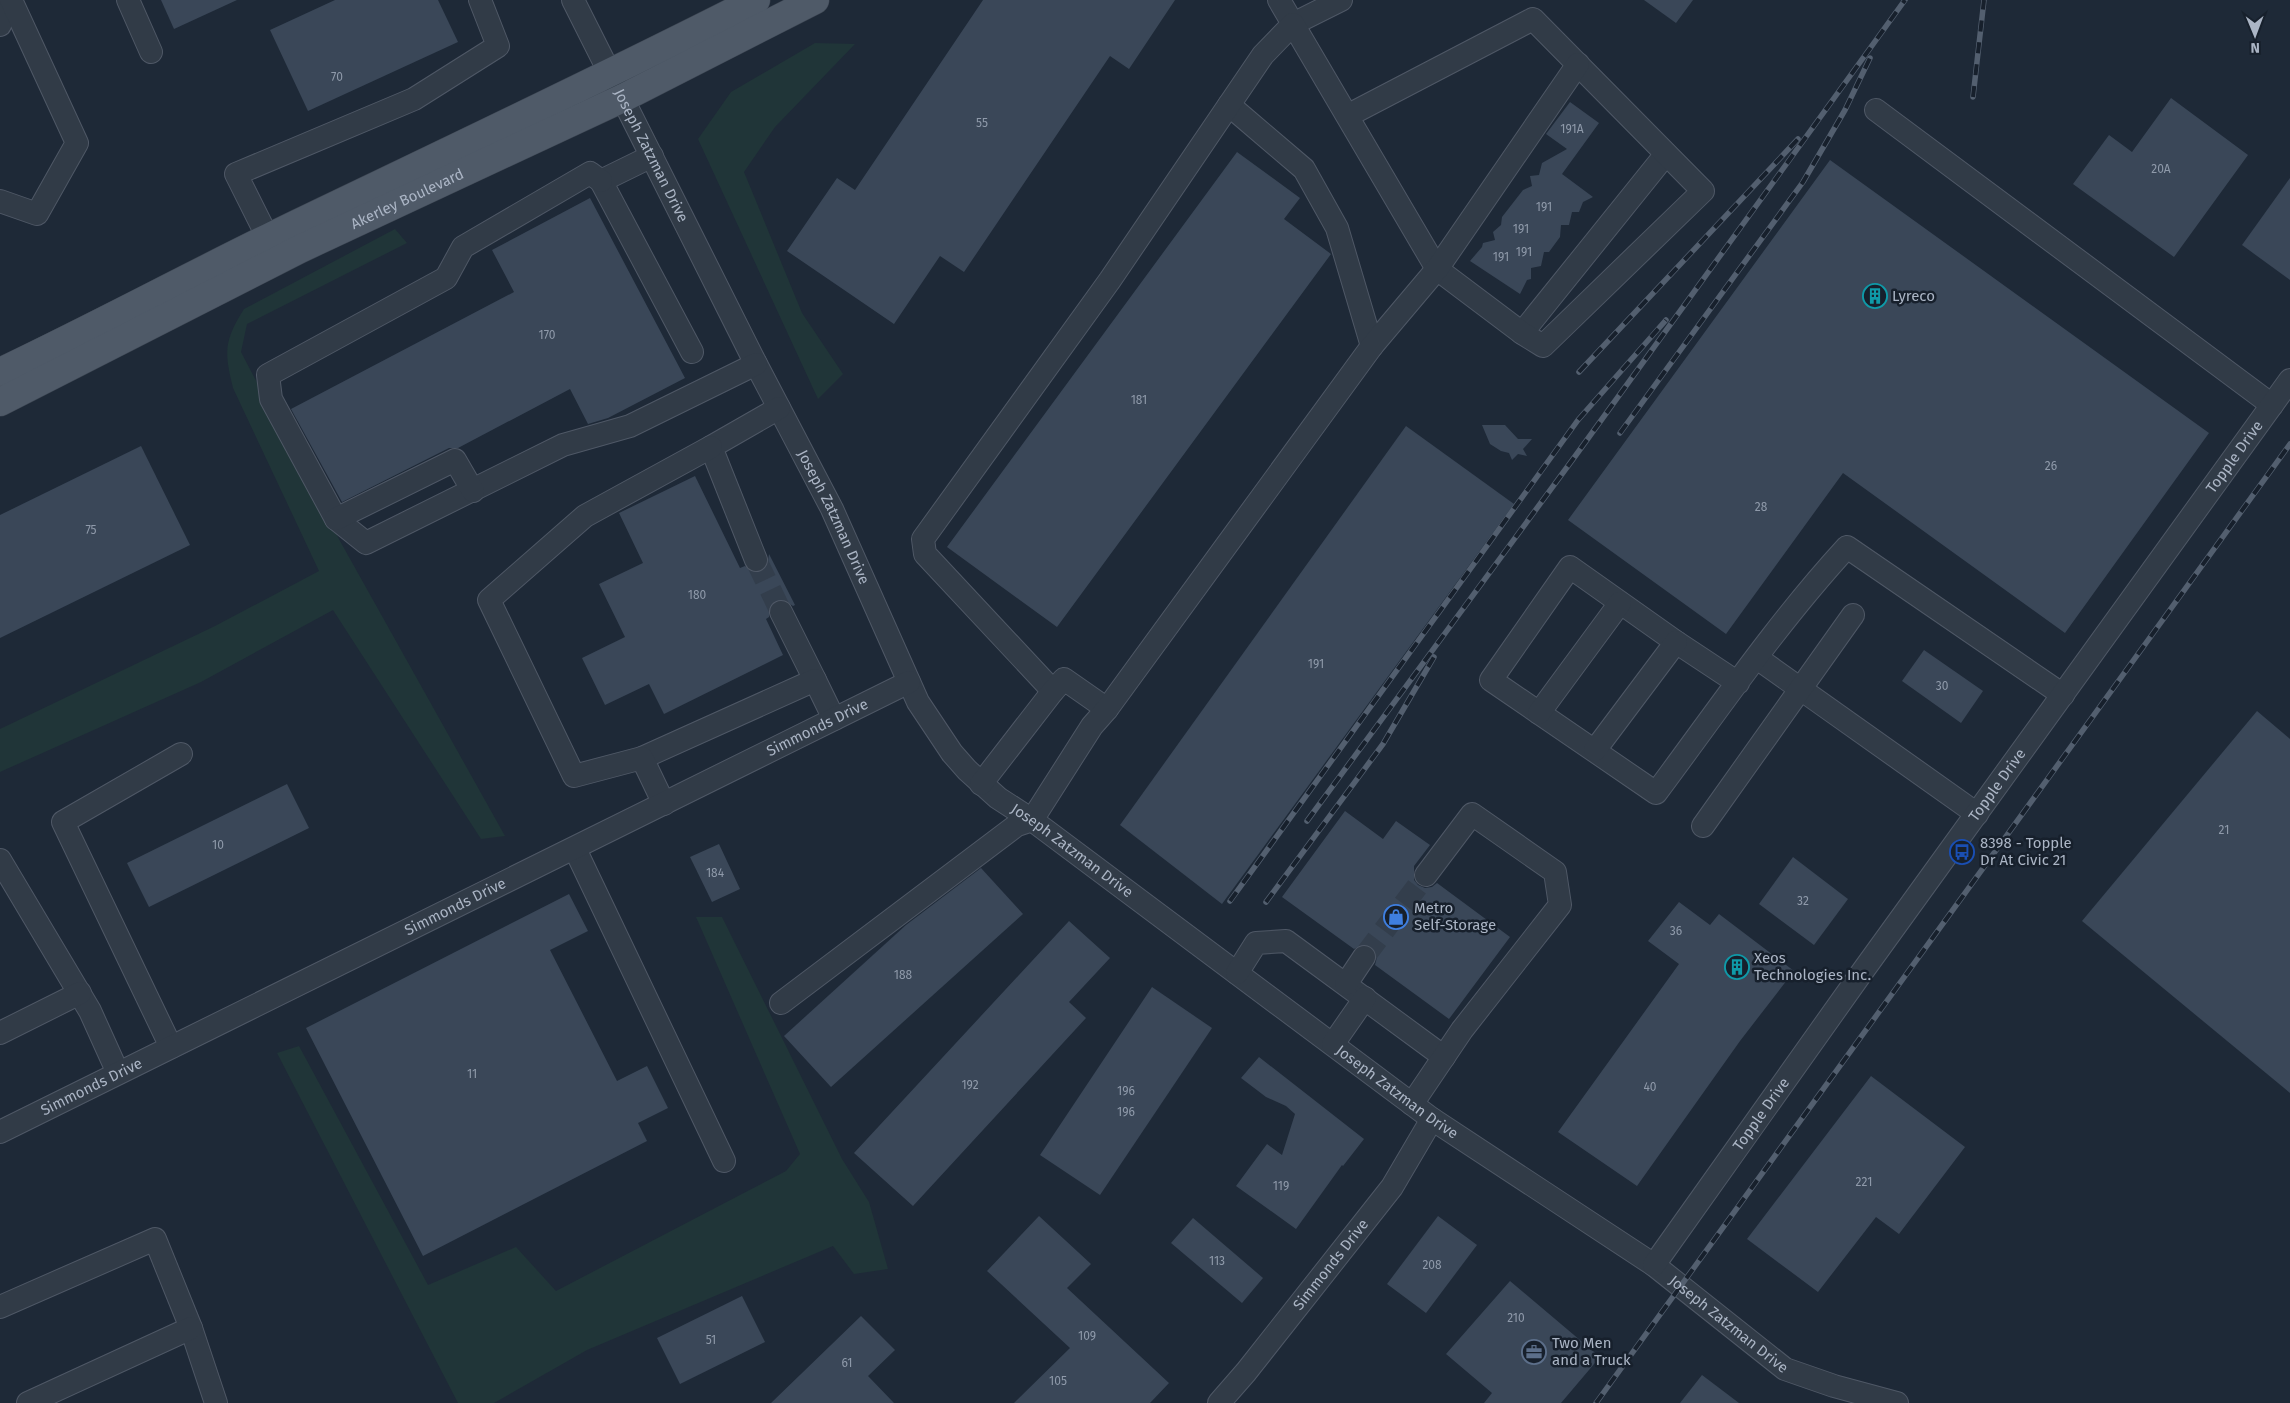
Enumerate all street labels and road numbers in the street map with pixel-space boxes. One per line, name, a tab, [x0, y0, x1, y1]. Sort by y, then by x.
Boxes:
street label: Joseph Zatzman Drive	[610, 86, 692, 225]
street label: Akerley Boulevard	[348, 165, 466, 233]
street label: Topple Drive	[2202, 417, 2267, 497]
street label: Joseph Zatzman Drive	[794, 447, 873, 587]
street label: Simmonds Drive	[764, 695, 871, 760]
street label: Topple Drive	[1965, 745, 2029, 825]
street label: Joseph Zatzman Drive	[1008, 800, 1137, 901]
street label: Simmonds Drive	[402, 874, 509, 939]
street label: Joseph Zatzman Drive	[1332, 1041, 1462, 1143]
street label: Simmonds Drive	[38, 1054, 145, 1119]
street label: Topple Drive	[1729, 1074, 1793, 1154]
street label: Simmonds Drive	[1289, 1215, 1372, 1314]
street label: Joseph Zatzman Drive	[1665, 1271, 1792, 1377]

